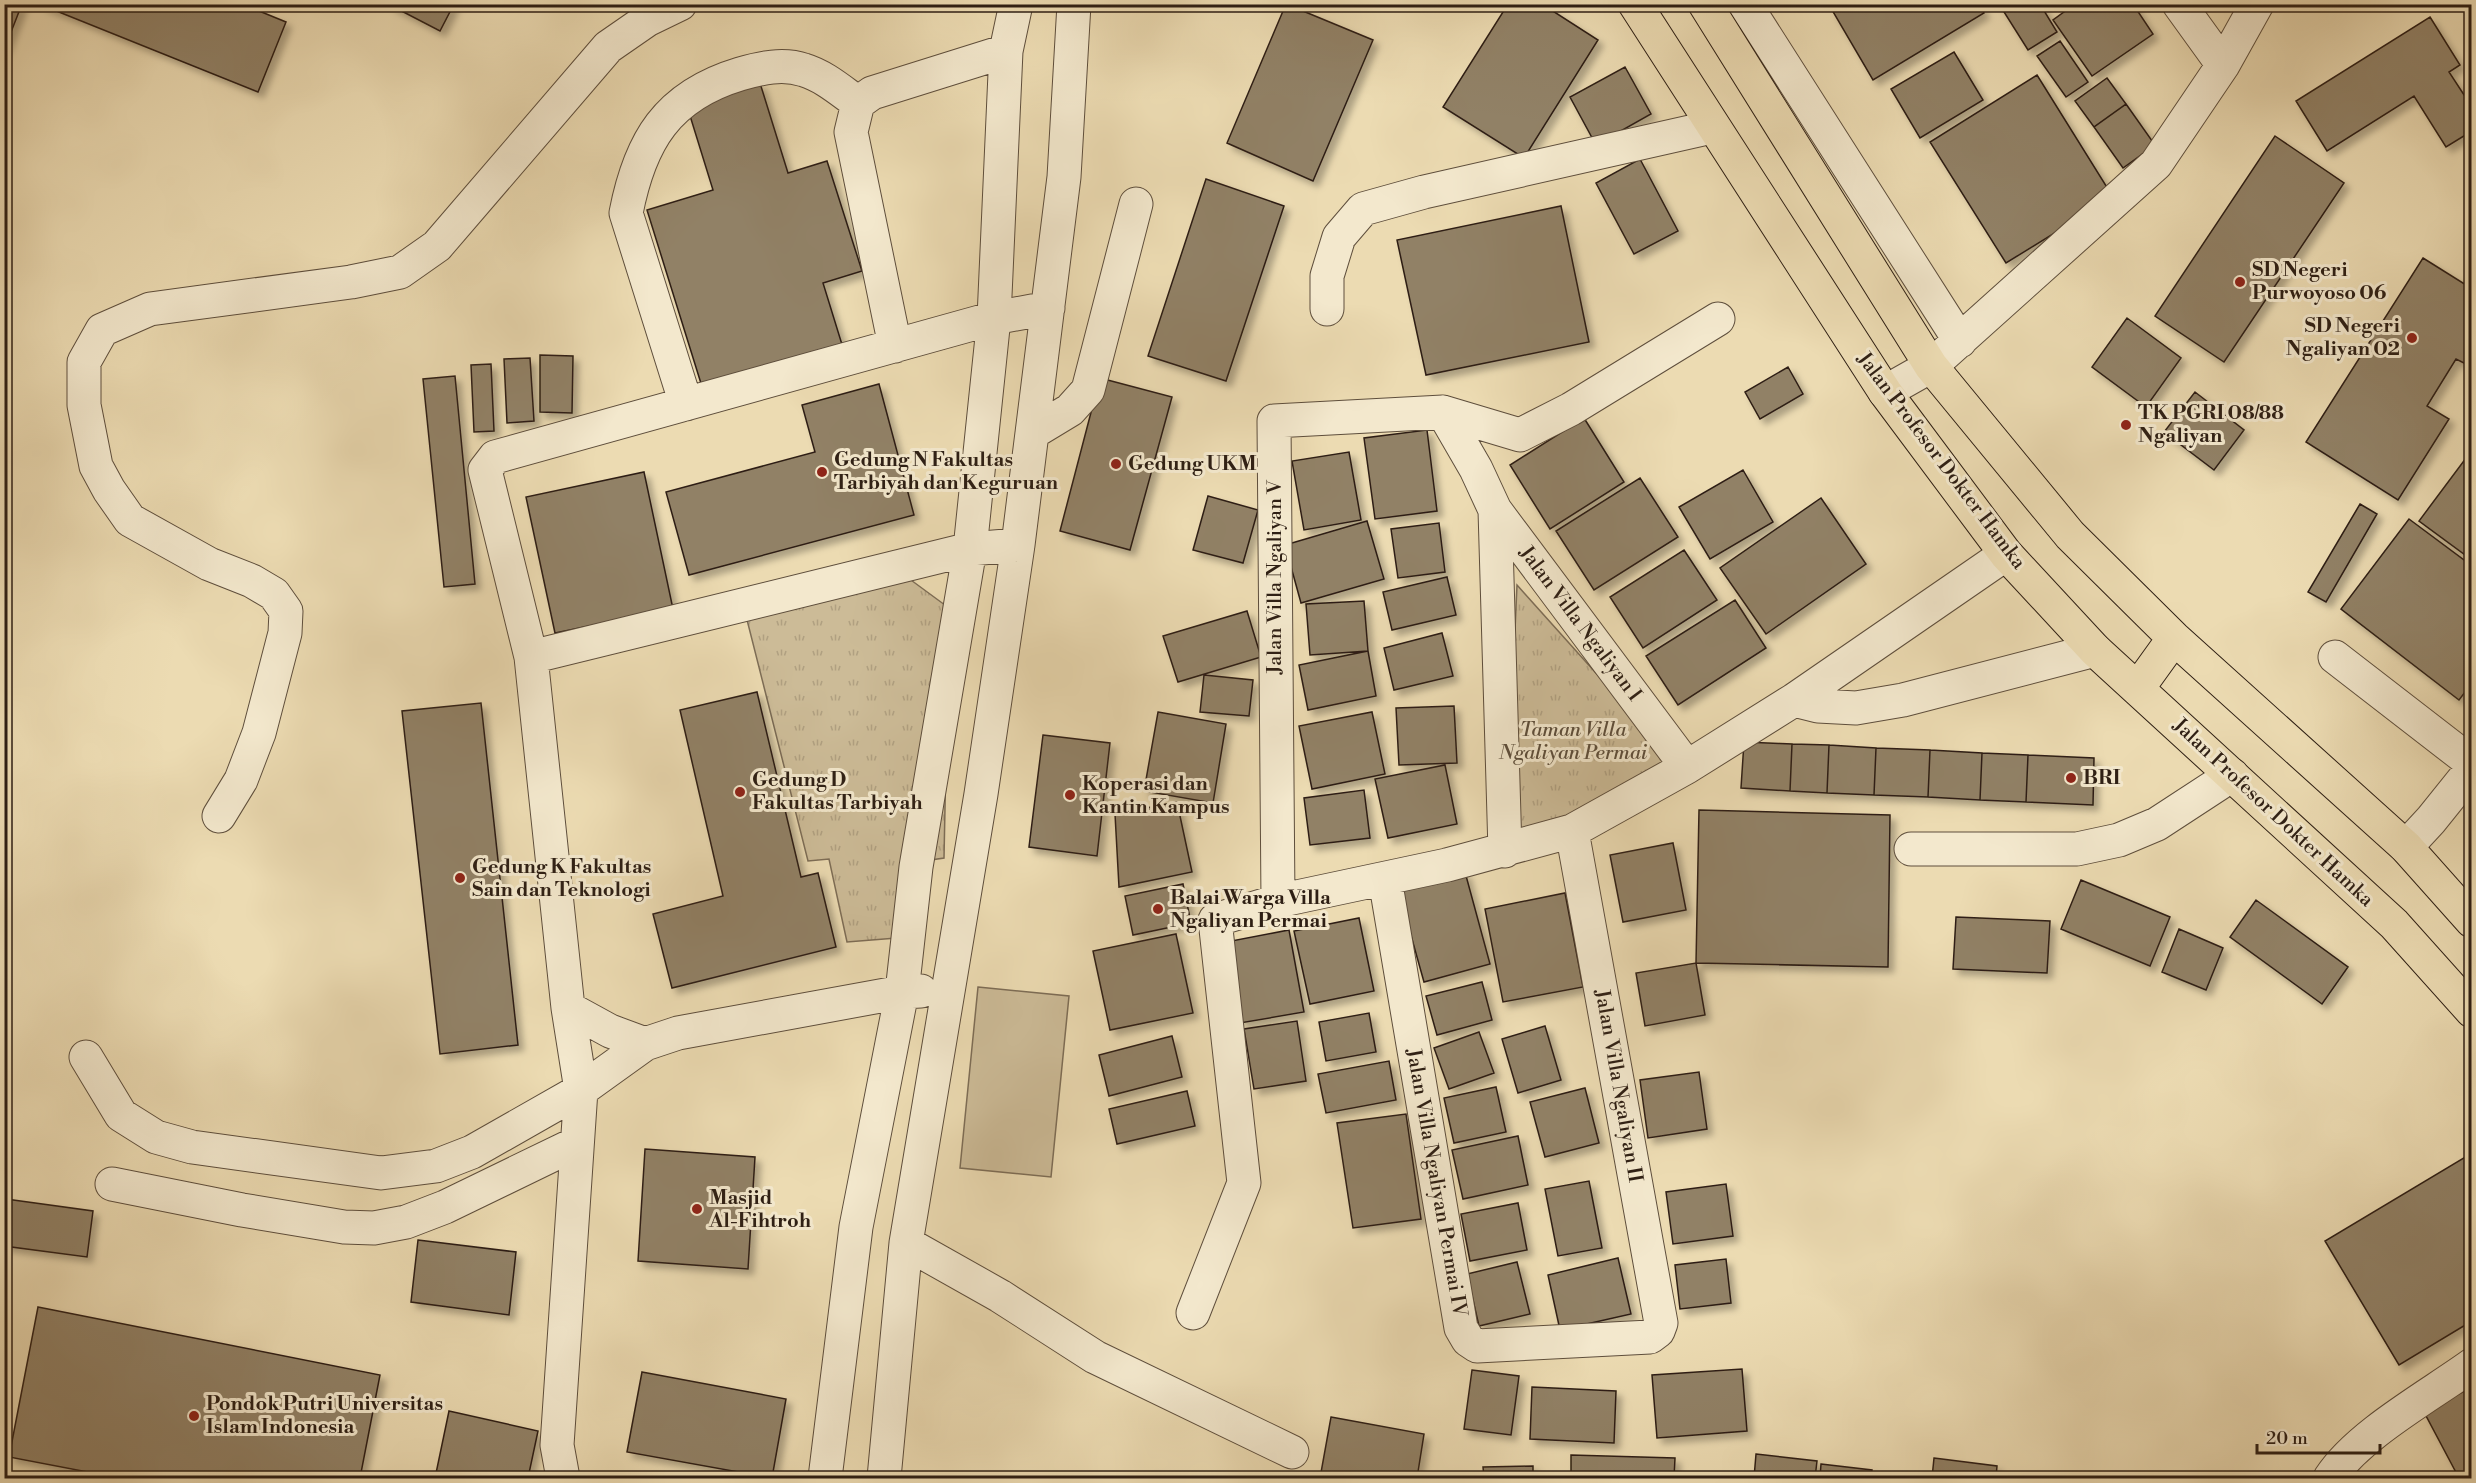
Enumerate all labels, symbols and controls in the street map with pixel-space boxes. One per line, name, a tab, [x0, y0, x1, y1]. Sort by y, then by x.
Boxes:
place label: SD Negeri Purwoyoso 06	[2252, 258, 2387, 306]
marker: SD Negeri Purwoyoso 06	[2233, 275, 2247, 289]
place label: SD Negeri Ngaliyan 02	[2286, 314, 2401, 362]
marker: SD Negeri Ngaliyan 02	[2405, 331, 2419, 345]
street label: Jalan Profesor Dokter Hamka	[1851, 347, 2031, 575]
place label: TK PGRI 08/88 Ngaliyan	[2138, 401, 2284, 449]
marker: TK PGRI 08/88 Ngaliyan	[2119, 418, 2133, 432]
place label: Gedung N Fakultas Tarbiyah dan Keguruan	[834, 448, 1059, 496]
place label: Gedung UKM	[1128, 452, 1257, 477]
marker: Gedung UKM	[1109, 457, 1123, 471]
marker: Gedung N Fakultas Tarbiyah dan Keguruan	[815, 465, 829, 479]
street label: Jalan Villa Ngaliyan V	[1263, 479, 1288, 675]
street label: Jalan Villa Ngaliyan I	[1513, 541, 1647, 707]
street label: Jalan Profesor Dokter Hamka	[2167, 713, 2379, 913]
park label: Taman Villa Ngaliyan Permai	[1498, 718, 1648, 766]
place label: BRI	[2083, 766, 2121, 791]
place label: Gedung D Fakultas Tarbiyah	[752, 768, 923, 816]
marker: BRI	[2064, 771, 2078, 785]
place label: Koperasi dan Kantin Kampus	[1082, 772, 1230, 820]
marker: Gedung D Fakultas Tarbiyah	[733, 785, 747, 799]
marker: Koperasi dan Kantin Kampus	[1063, 788, 1077, 802]
place label: Gedung K Fakultas Sain dan Teknologi	[472, 855, 651, 903]
marker: Gedung K Fakultas Sain dan Teknologi	[453, 871, 467, 885]
place label: Balai Warga Villa Ngaliyan Permai	[1170, 886, 1331, 934]
marker: Balai Warga Villa Ngaliyan Permai	[1151, 902, 1165, 916]
street label: Jalan Villa Ngaliyan II	[1589, 987, 1647, 1185]
street label: Jalan Villa Ngaliyan Permai IV	[1400, 1046, 1472, 1320]
place label: Masjid Al-Fihtroh	[708, 1186, 812, 1234]
marker: Masjid Al-Fihtroh	[690, 1202, 704, 1216]
place label: Pondok Putri Universitas Islam Indonesia	[206, 1392, 443, 1440]
marker: Pondok Putri Universitas Islam Indonesia	[187, 1409, 201, 1423]
scale bar	[2257, 1417, 2380, 1455]
text: 20 m	[2266, 1427, 2308, 1450]

